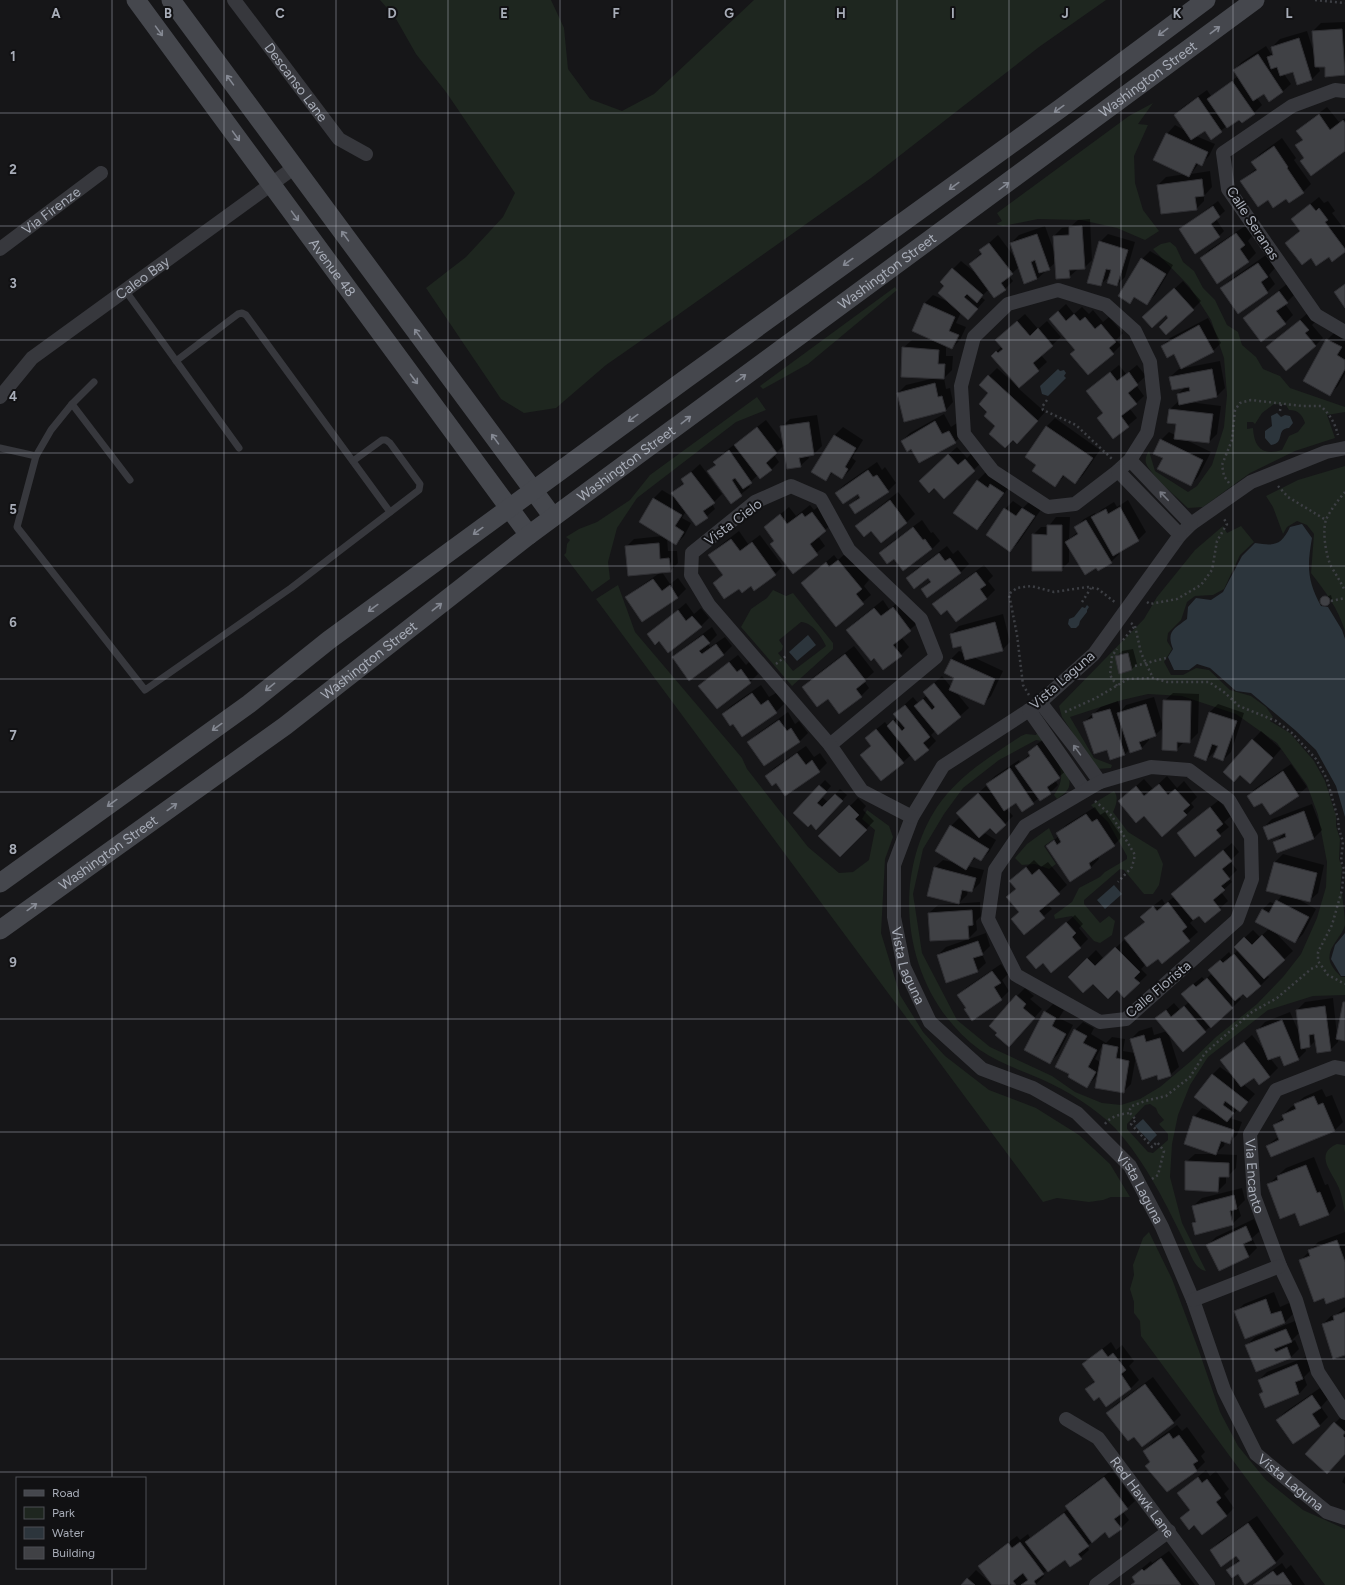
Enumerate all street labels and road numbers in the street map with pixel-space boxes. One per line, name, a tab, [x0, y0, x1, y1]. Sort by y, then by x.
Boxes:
street label: Washington Street	[1096, 38, 1200, 121]
street label: Descanso Lane	[260, 40, 331, 126]
street label: Via Firenze	[19, 183, 84, 239]
street label: Calle Seranas	[1223, 183, 1283, 263]
street label: Washington Street	[835, 230, 940, 313]
street label: Avenue 48	[305, 235, 359, 300]
street label: Caleo Bay	[112, 253, 174, 303]
street label: Washington Street	[574, 422, 679, 506]
street label: Vista Cielo	[701, 495, 765, 550]
street label: Washington Street	[318, 618, 421, 704]
street label: Vista Laguna	[1026, 647, 1098, 713]
street label: Washington Street	[56, 812, 161, 894]
street label: Vista Laguna	[887, 926, 928, 1007]
street label: Calle Florista	[1122, 957, 1195, 1022]
street label: Via Encanto	[1241, 1138, 1268, 1216]
street label: Vista Laguna	[1112, 1149, 1167, 1227]
street label: Vista Laguna	[1254, 1451, 1327, 1515]
street label: Red Hawk Lane	[1106, 1454, 1178, 1541]

